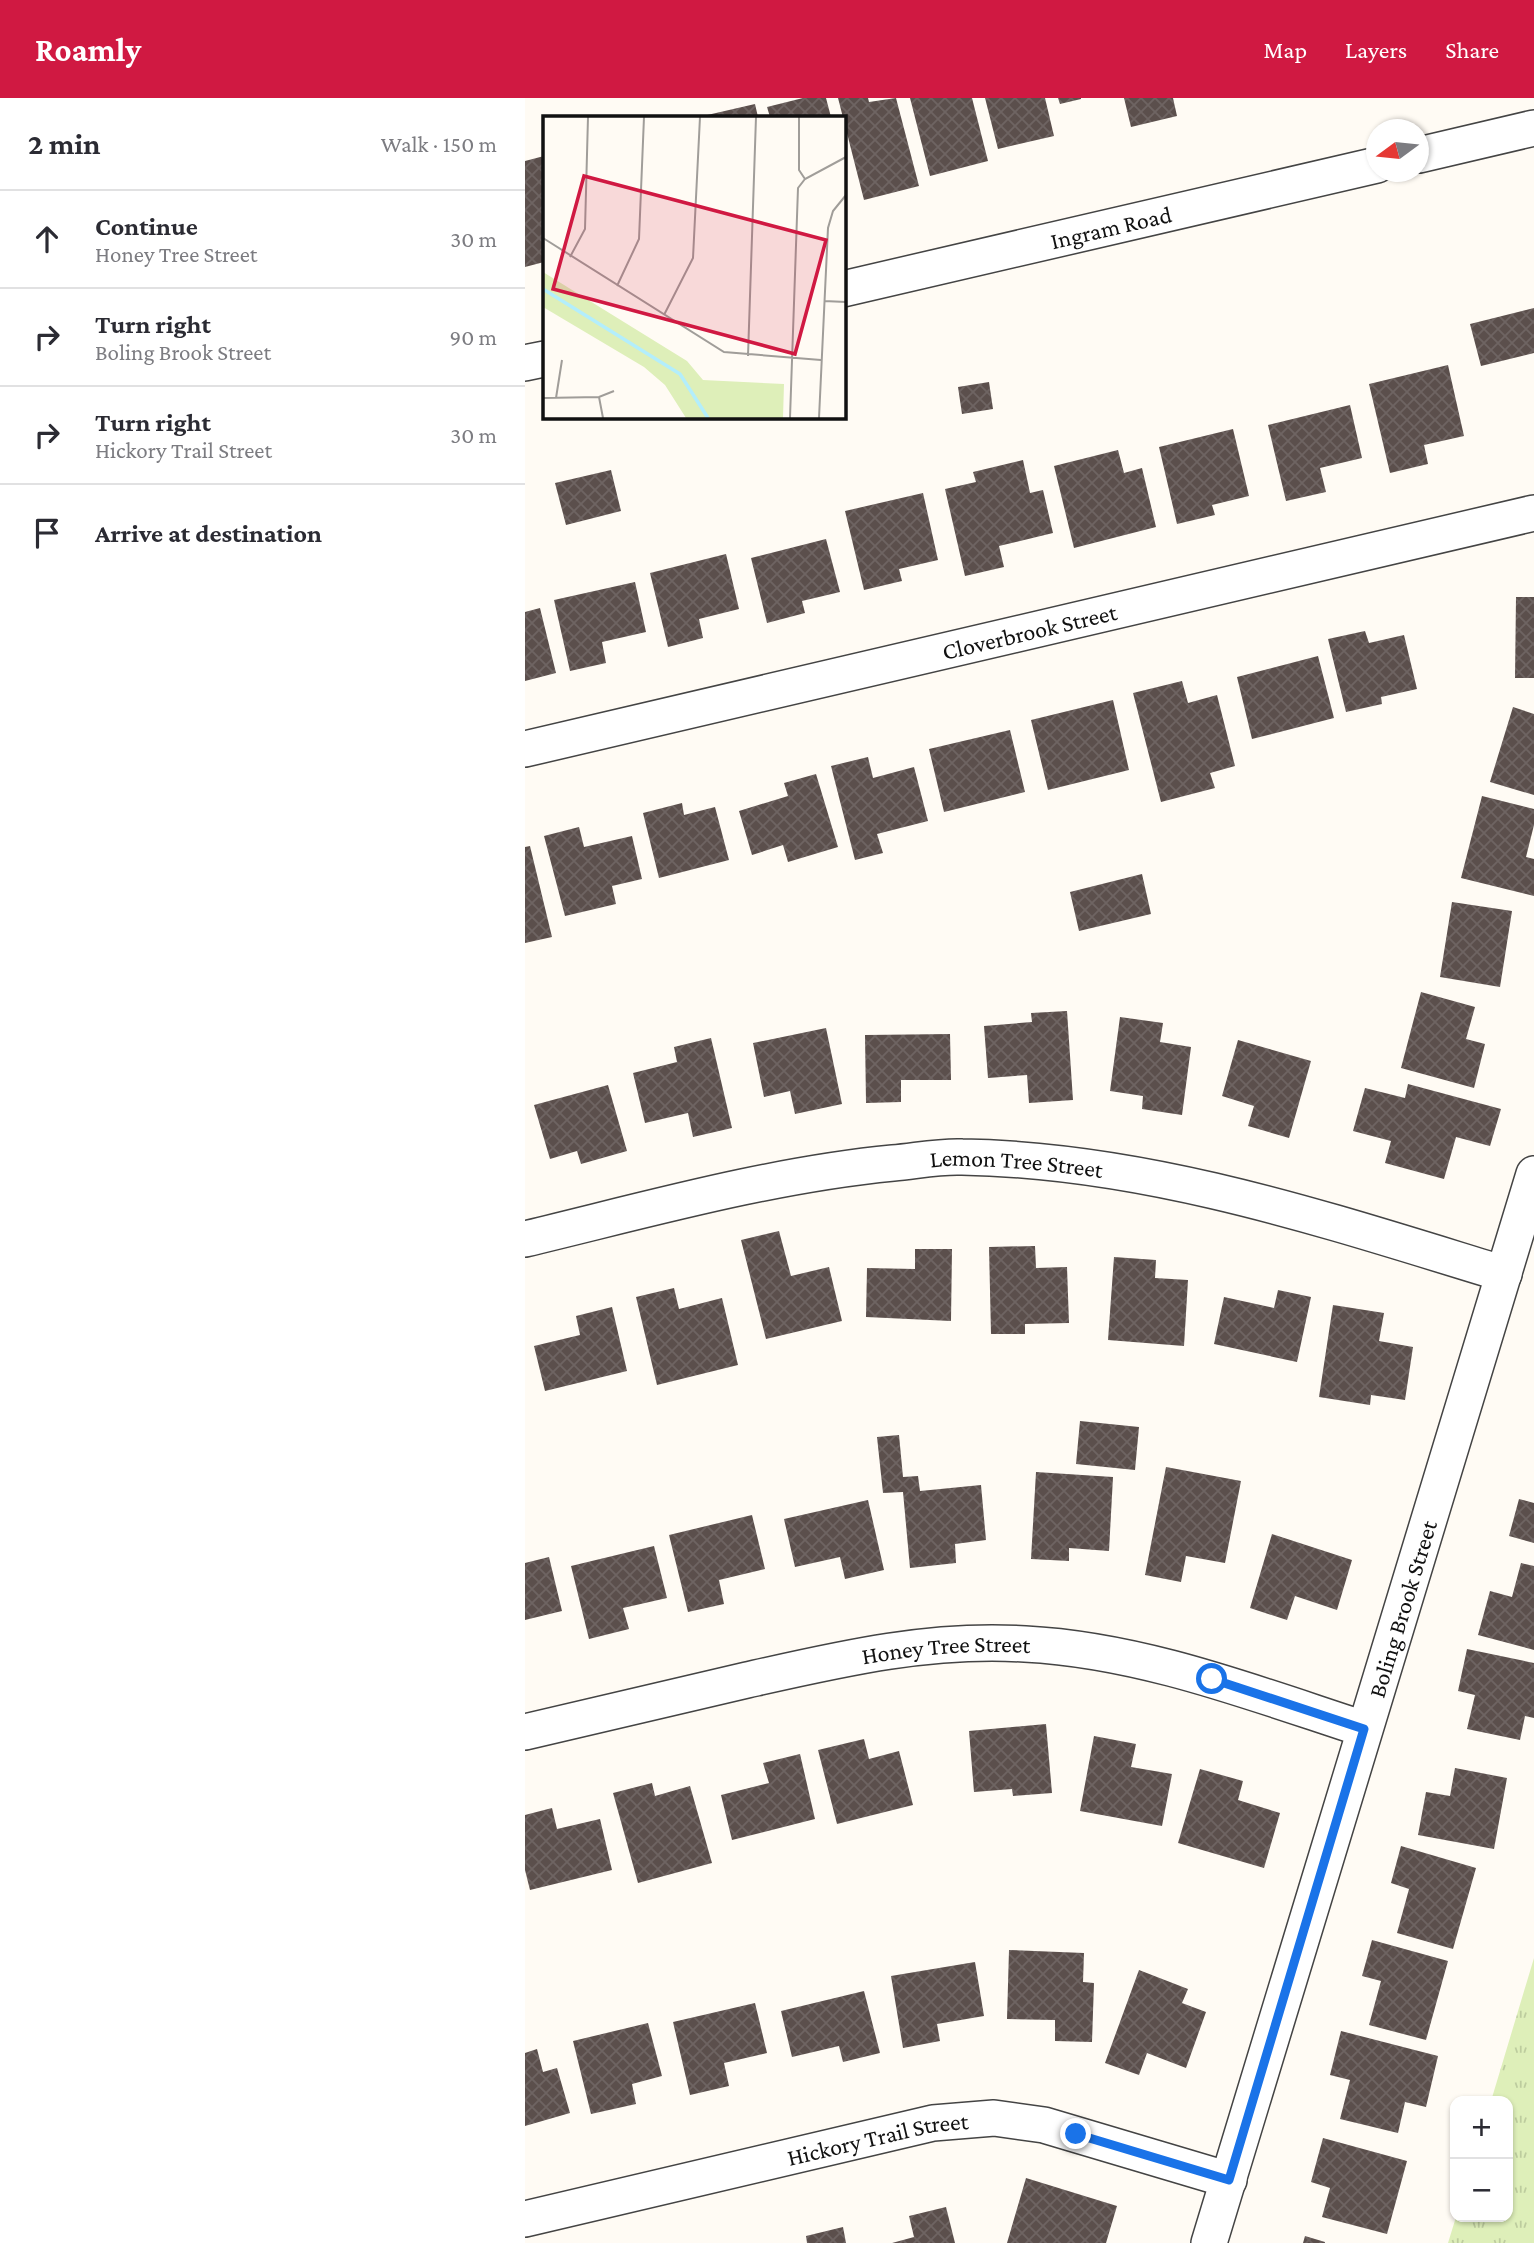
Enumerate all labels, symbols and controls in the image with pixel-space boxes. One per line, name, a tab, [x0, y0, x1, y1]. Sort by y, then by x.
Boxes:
text: Roamly	[35, 31, 141, 68]
text: Map	[1263, 36, 1307, 63]
text: Layers	[1345, 36, 1407, 63]
text: Share	[1445, 36, 1499, 63]
inset map	[543, 116, 845, 418]
north arrow	[1366, 119, 1429, 182]
text: 2 min	[28, 127, 100, 160]
text: Walk · 150 m	[381, 131, 497, 157]
street label: Ingram Road	[1048, 200, 1174, 254]
text: Continue	[95, 212, 198, 241]
icon: ahead	[28, 220, 66, 258]
text: 30 m	[450, 226, 497, 252]
text: Honey Tree Street	[95, 241, 257, 267]
text: Turn right	[95, 310, 211, 339]
icon: right	[28, 318, 66, 356]
text: 90 m	[450, 324, 497, 350]
text: Boling Brook Street	[95, 339, 271, 365]
text: Turn right	[95, 408, 211, 437]
icon: right	[28, 416, 66, 454]
text: 30 m	[450, 422, 497, 448]
text: Hickory Trail Street	[95, 437, 272, 463]
icon: arrive	[28, 514, 66, 552]
text: Arrive at destination	[95, 519, 322, 548]
street label: Cloverbrook Street	[939, 597, 1120, 665]
street label: Lemon Tree Street	[928, 1143, 1106, 1183]
street label: Boling Brook Street	[1362, 1516, 1442, 1701]
street label: Honey Tree Street	[859, 1629, 1032, 1669]
route start	[1196, 1663, 1227, 1694]
map controls	[1450, 2096, 1513, 2222]
button: +	[1450, 2096, 1513, 2159]
street label: Hickory Trail Street	[784, 2107, 970, 2170]
route end	[1060, 2118, 1091, 2149]
button: −	[1450, 2159, 1513, 2222]

